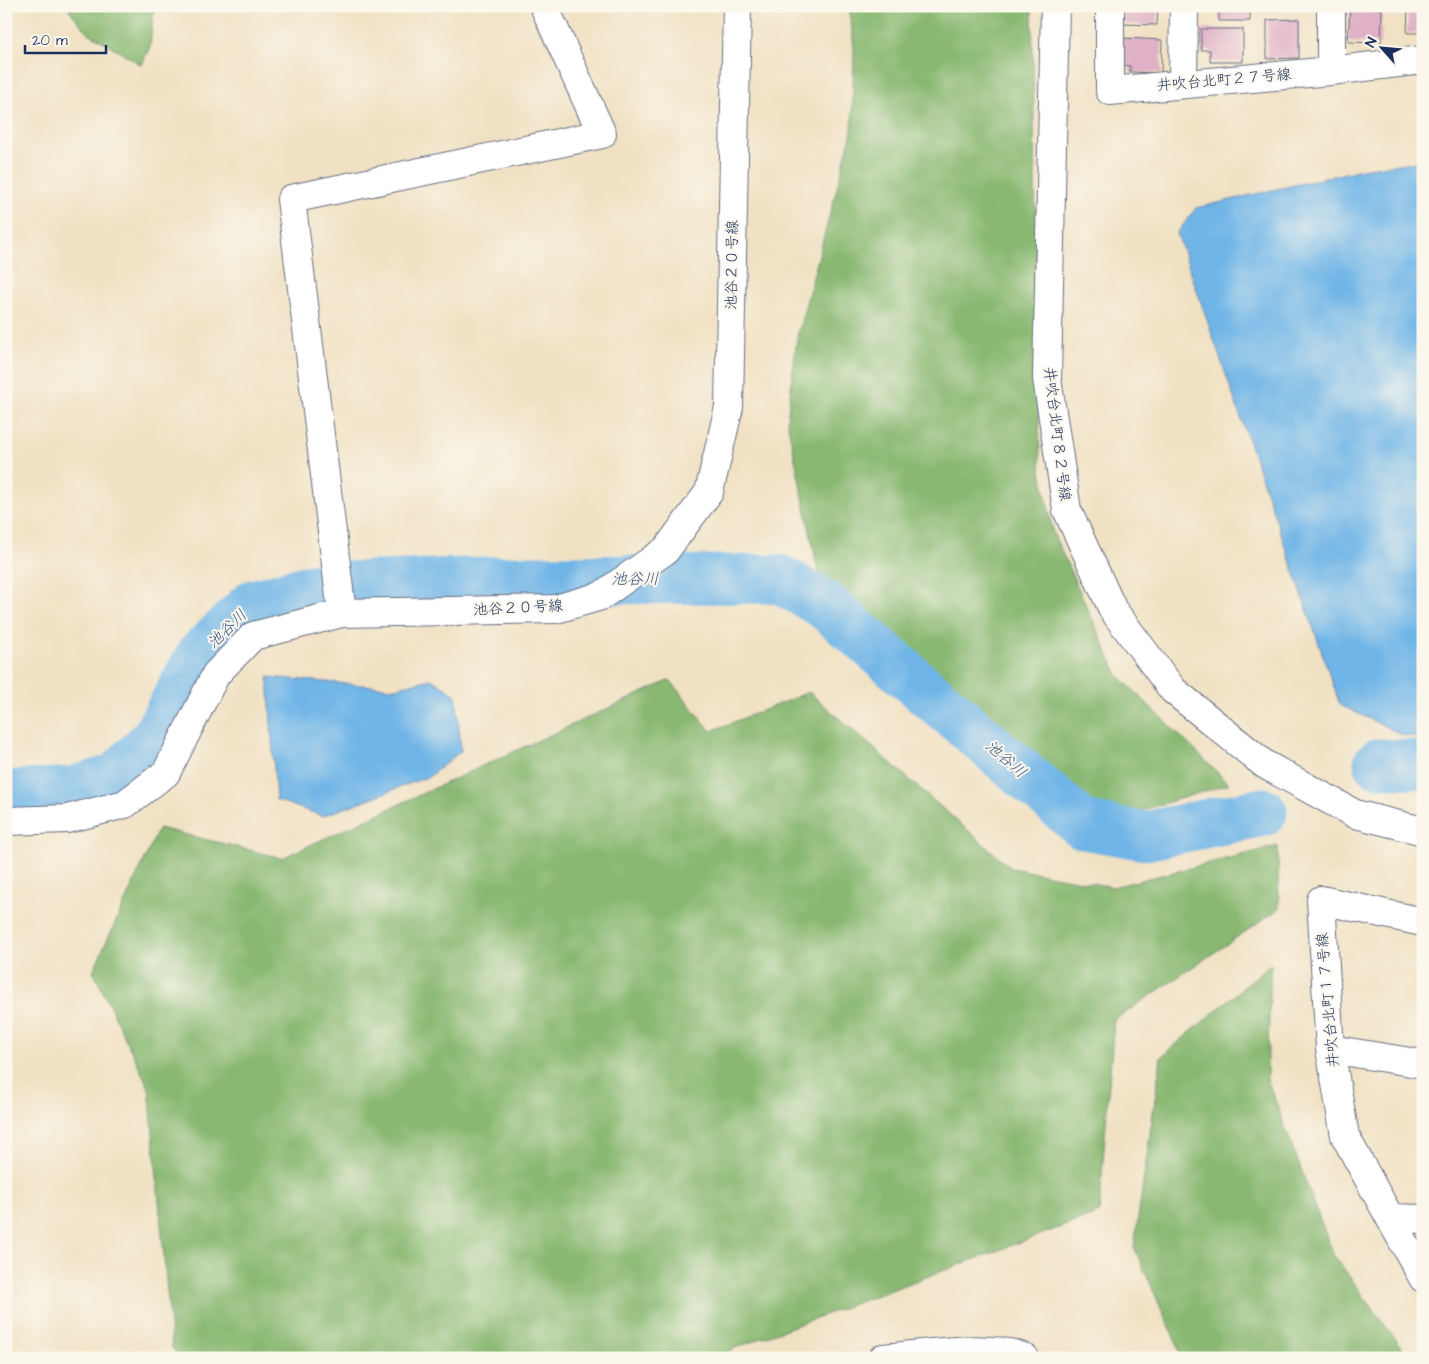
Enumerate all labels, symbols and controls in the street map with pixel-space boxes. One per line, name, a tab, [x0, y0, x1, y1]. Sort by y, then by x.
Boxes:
scale bar	[25, 22, 106, 54]
north arrow	[1356, 22, 1406, 72]
text: 20 m	[32, 30, 68, 51]
text: N	[1360, 34, 1382, 51]
street label: 井吹台北町２７号線	[1156, 64, 1292, 96]
street label: 池谷２０号線	[721, 220, 743, 310]
street label: 井吹台北町８２号線	[1038, 366, 1076, 502]
water label: 池谷川	[611, 568, 659, 590]
street label: 池谷２０号線	[473, 595, 563, 621]
water label: 池谷川	[202, 604, 252, 654]
water label: 池谷川	[981, 735, 1031, 783]
street label: 井吹台北町１７号線	[1312, 932, 1344, 1068]

